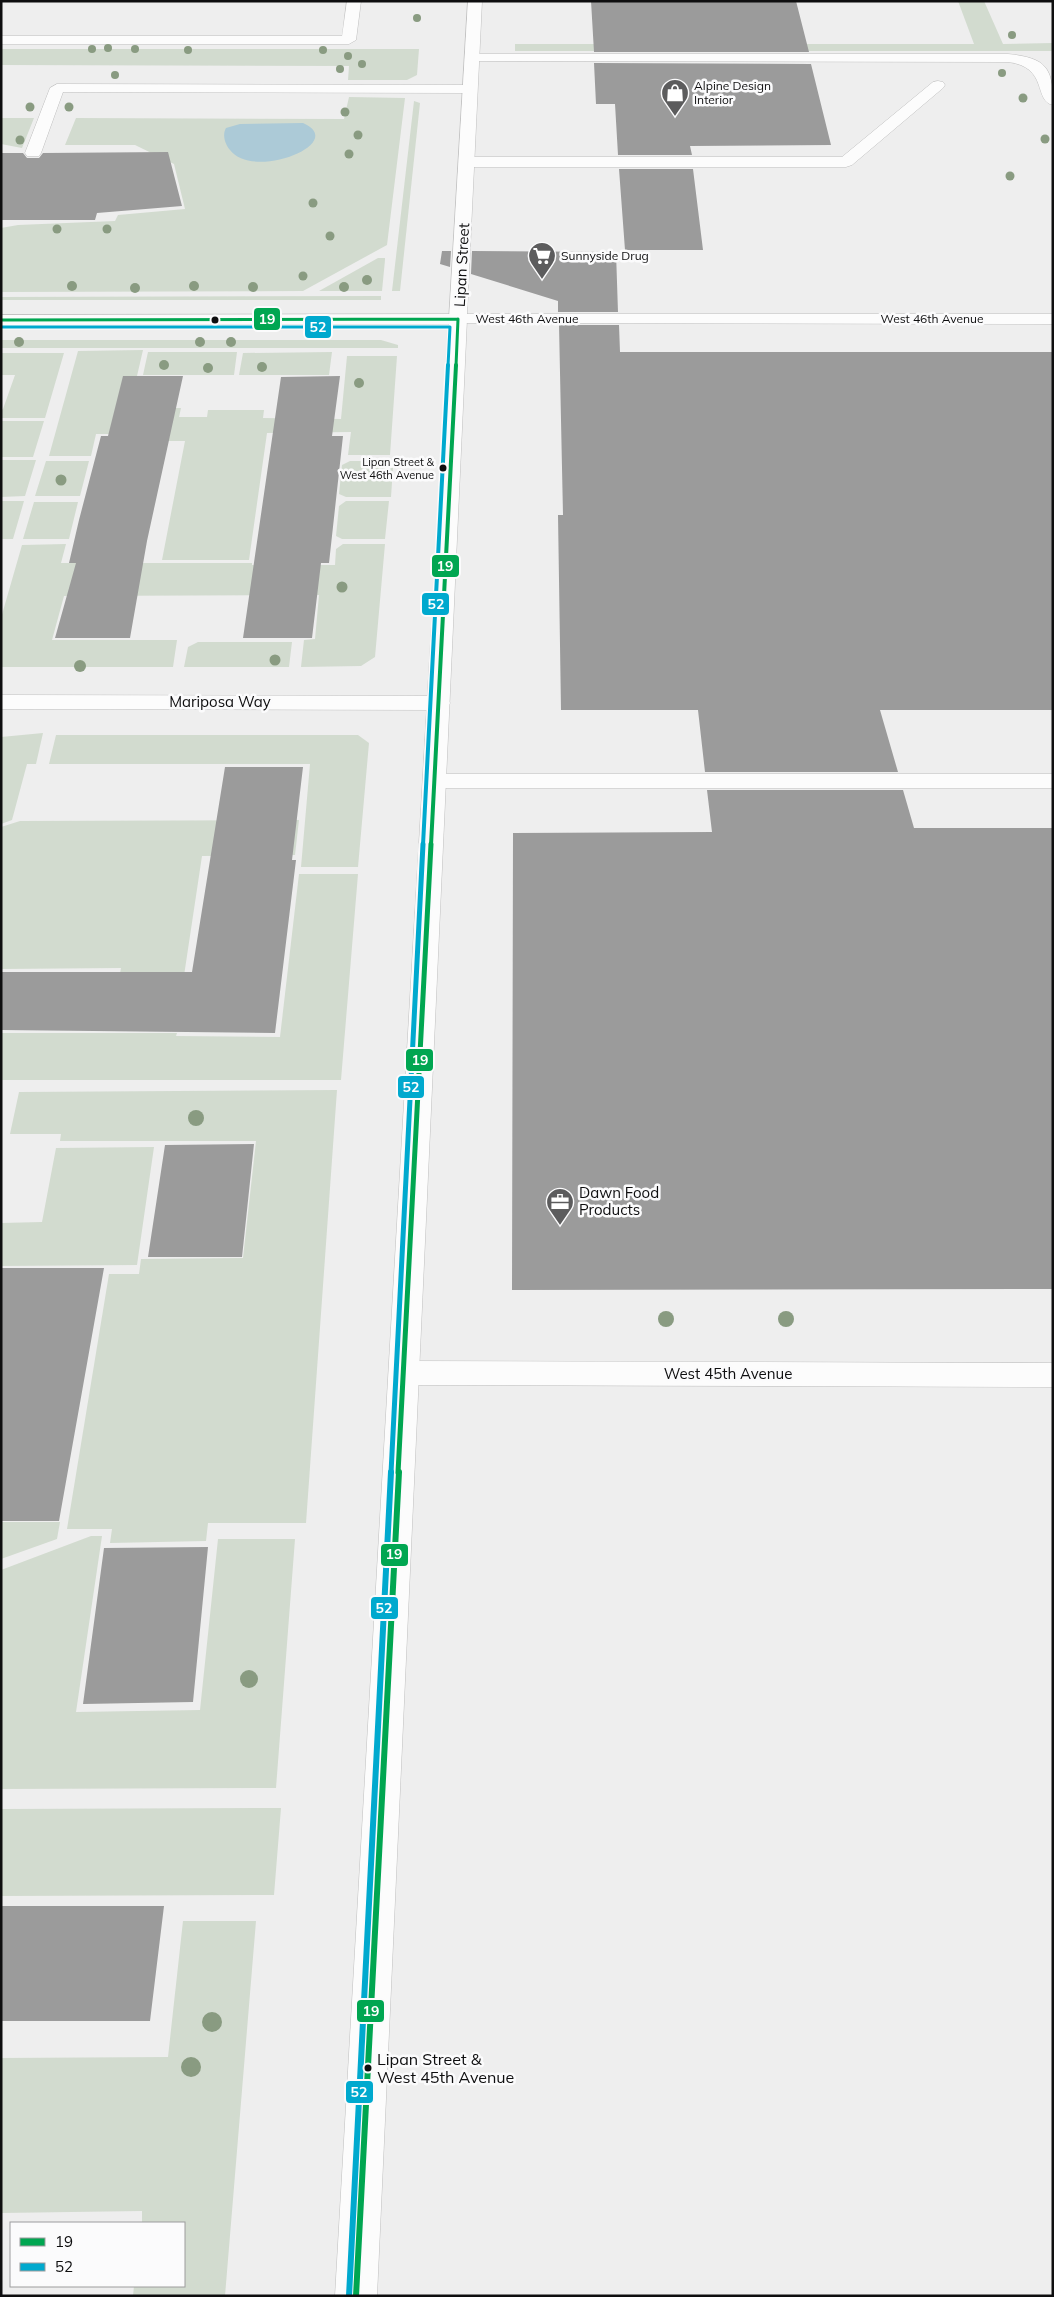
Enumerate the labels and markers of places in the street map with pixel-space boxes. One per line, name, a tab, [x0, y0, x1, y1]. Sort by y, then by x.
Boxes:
shop icon: Alpine Design Interior	[660, 78, 690, 117]
place label: Alpine Design Interior	[694, 78, 771, 107]
supermarket icon: Sunnyside Drug	[527, 241, 557, 280]
place label: Sunnyside Drug	[561, 248, 649, 263]
unlabelled marker	[210, 315, 220, 325]
place label: Lipan Street & West 46th Avenue	[340, 455, 435, 482]
marker: Lipan Street & West 46th Avenue	[438, 463, 448, 473]
place label: Dawn Food Products	[579, 1183, 659, 1219]
office icon: Dawn Food Products	[545, 1187, 575, 1226]
place label: Lipan Street & West 45th Avenue	[377, 2049, 514, 2087]
marker: Lipan Street & West 45th Avenue	[363, 2063, 373, 2073]

